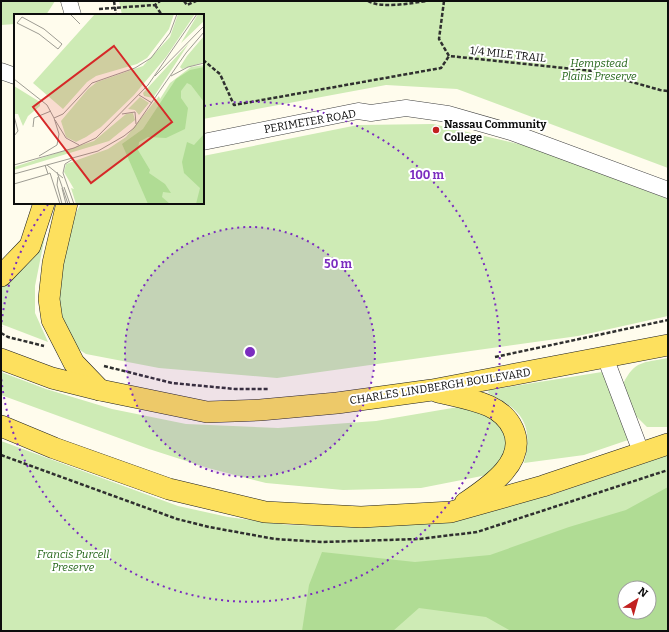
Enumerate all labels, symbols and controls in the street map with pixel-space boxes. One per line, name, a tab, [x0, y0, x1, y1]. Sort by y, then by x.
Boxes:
inset map	[14, 14, 204, 204]
street label: 1/4 MILE TRAIL	[469, 44, 546, 65]
park label: Hempstead Plains Preserve	[561, 57, 637, 83]
street label: PERIMETER ROAD	[263, 107, 357, 136]
place label: Nassau Community College	[444, 118, 547, 144]
marker: Nassau Community College	[431, 125, 441, 135]
text: 100 m	[410, 168, 445, 182]
text: 50 m	[324, 257, 352, 271]
centre of rings	[243, 345, 257, 359]
street label: CHARLES LINDBERGH BOULEVARD	[349, 366, 532, 407]
park label: Francis Purcell Preserve	[37, 548, 109, 574]
north arrow	[617, 580, 657, 620]
text: N	[635, 585, 650, 600]

